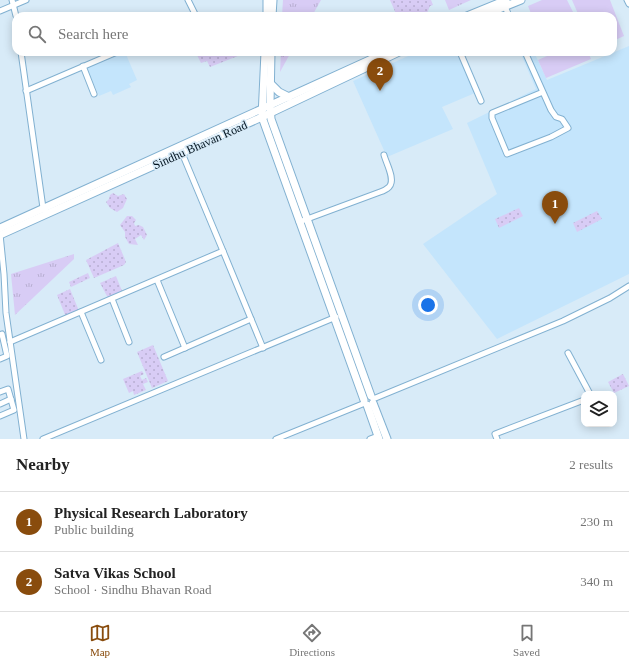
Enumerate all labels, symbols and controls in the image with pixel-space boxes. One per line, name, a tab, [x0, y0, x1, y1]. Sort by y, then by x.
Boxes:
search box	[12, 12, 617, 56]
icon: search	[26, 23, 48, 45]
text: Search here	[58, 26, 128, 42]
pin: 2	[367, 58, 393, 91]
street label: Sindhu Bhavan Road	[151, 118, 249, 172]
pin: 1	[542, 191, 568, 224]
your location	[418, 295, 438, 315]
map controls	[581, 391, 617, 427]
button: layers	[581, 391, 617, 427]
text: Nearby	[16, 455, 70, 474]
text: 2 results	[569, 457, 613, 472]
text: Physical Research Laboratory	[54, 505, 248, 521]
text: 1	[26, 514, 32, 529]
text: 230 m	[580, 514, 613, 529]
text: Public building	[54, 522, 134, 537]
text: Satva Vikas School	[54, 565, 176, 581]
text: 2	[26, 574, 32, 589]
text: 340 m	[580, 574, 613, 589]
text: School · Sindhu Bhavan Road	[54, 582, 211, 597]
tab: Map	[89, 622, 111, 658]
tab: Directions	[289, 622, 335, 658]
tab: Saved	[513, 622, 540, 658]

